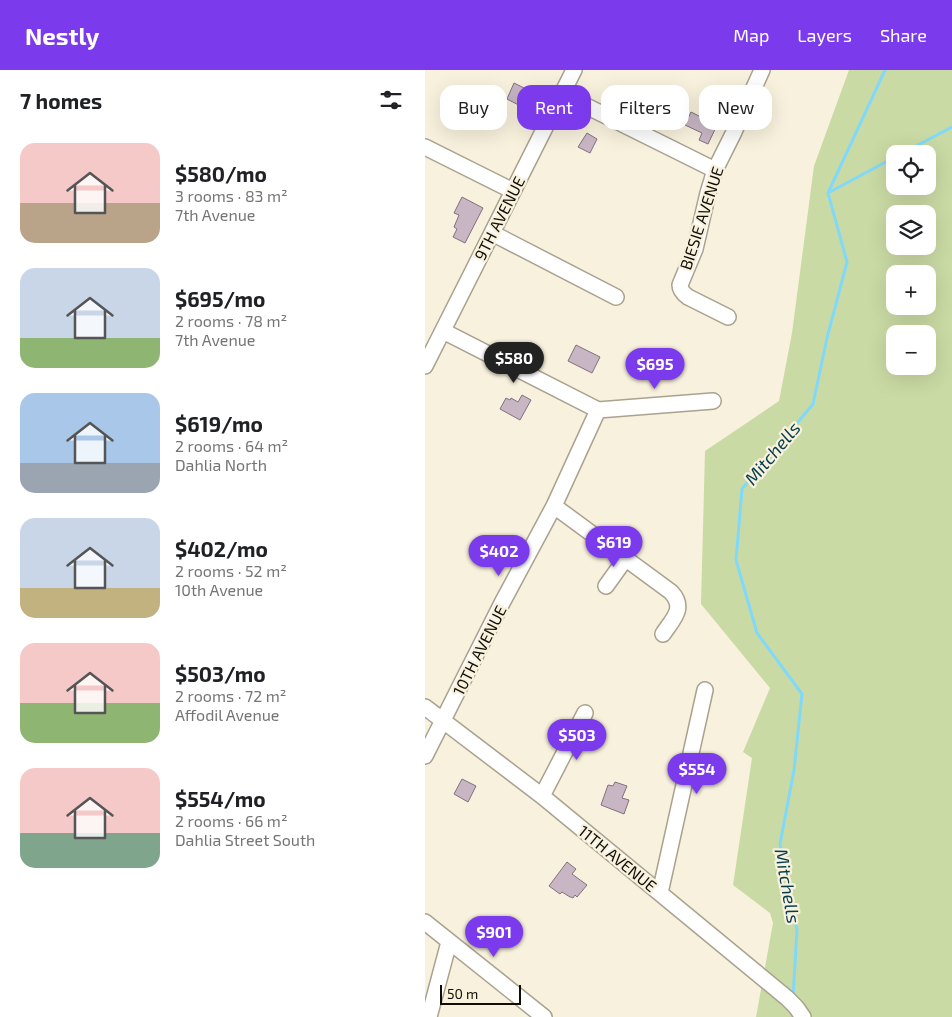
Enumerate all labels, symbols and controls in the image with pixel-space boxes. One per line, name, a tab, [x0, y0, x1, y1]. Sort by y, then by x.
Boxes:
text: Nestly	[25, 21, 99, 50]
text: Map	[733, 24, 769, 46]
text: Layers	[797, 24, 852, 46]
text: Share	[880, 24, 927, 46]
chip: Buy	[440, 85, 507, 130]
chip: Rent	[517, 85, 591, 130]
chip: Filters	[601, 85, 689, 130]
chip: New	[699, 85, 772, 130]
icon: filters	[377, 86, 405, 114]
text: 7 homes	[20, 88, 102, 113]
map controls	[886, 145, 936, 375]
button: locate	[886, 145, 936, 195]
text: $580/mo	[175, 161, 267, 186]
icon: home	[60, 163, 120, 223]
street label: BIESIE AVENUE	[675, 164, 727, 272]
street label: 9TH AVENUE	[470, 173, 528, 263]
text: 3 rooms · 83 m²	[175, 186, 288, 205]
text: 7th Avenue	[175, 205, 255, 224]
button: layers	[886, 205, 936, 255]
button: +	[886, 265, 936, 315]
text: $695/mo	[175, 286, 265, 311]
icon: home	[60, 288, 120, 348]
text: 2 rooms · 78 m²	[175, 311, 287, 330]
button: −	[886, 325, 936, 375]
text: 7th Avenue	[175, 330, 255, 349]
pin: $580	[484, 342, 544, 384]
text: $580	[495, 348, 533, 367]
pin: $695	[625, 348, 685, 390]
text: $695	[637, 354, 674, 373]
text: $619/mo	[175, 411, 263, 436]
icon: home	[60, 413, 120, 473]
water label: Mitchells	[739, 417, 805, 489]
text: 2 rooms · 64 m²	[175, 436, 288, 455]
text: Dahlia North	[175, 455, 267, 474]
pin: $619	[584, 526, 644, 568]
text: $619	[596, 532, 632, 551]
pin: $402	[469, 534, 529, 577]
text: $402/mo	[175, 536, 268, 561]
icon: home	[60, 538, 120, 598]
text: $402	[480, 541, 518, 560]
text: 2 rooms · 52 m²	[175, 561, 287, 580]
text: 10th Avenue	[175, 580, 263, 599]
street label: 10TH AVENUE	[448, 602, 510, 698]
text: $503/mo	[175, 661, 266, 686]
icon: home	[60, 663, 120, 723]
text: 2 rooms · 72 m²	[175, 686, 286, 705]
text: Affodil Avenue	[175, 705, 279, 724]
pin: $503	[547, 718, 607, 761]
text: $503	[558, 725, 596, 744]
pin: $554	[667, 752, 727, 795]
text: $554	[678, 759, 716, 778]
text: $554/mo	[175, 786, 266, 811]
icon: home	[60, 788, 120, 848]
text: 2 rooms · 66 m²	[175, 811, 288, 830]
street label: 11TH AVENUE	[575, 821, 661, 895]
text: Dahlia Street South	[175, 830, 315, 849]
water label: Mitchells	[771, 847, 805, 925]
pin: $901	[464, 916, 524, 958]
text: $901	[476, 922, 512, 941]
scale bar	[440, 982, 521, 1005]
text: 50 m	[447, 985, 478, 1002]

